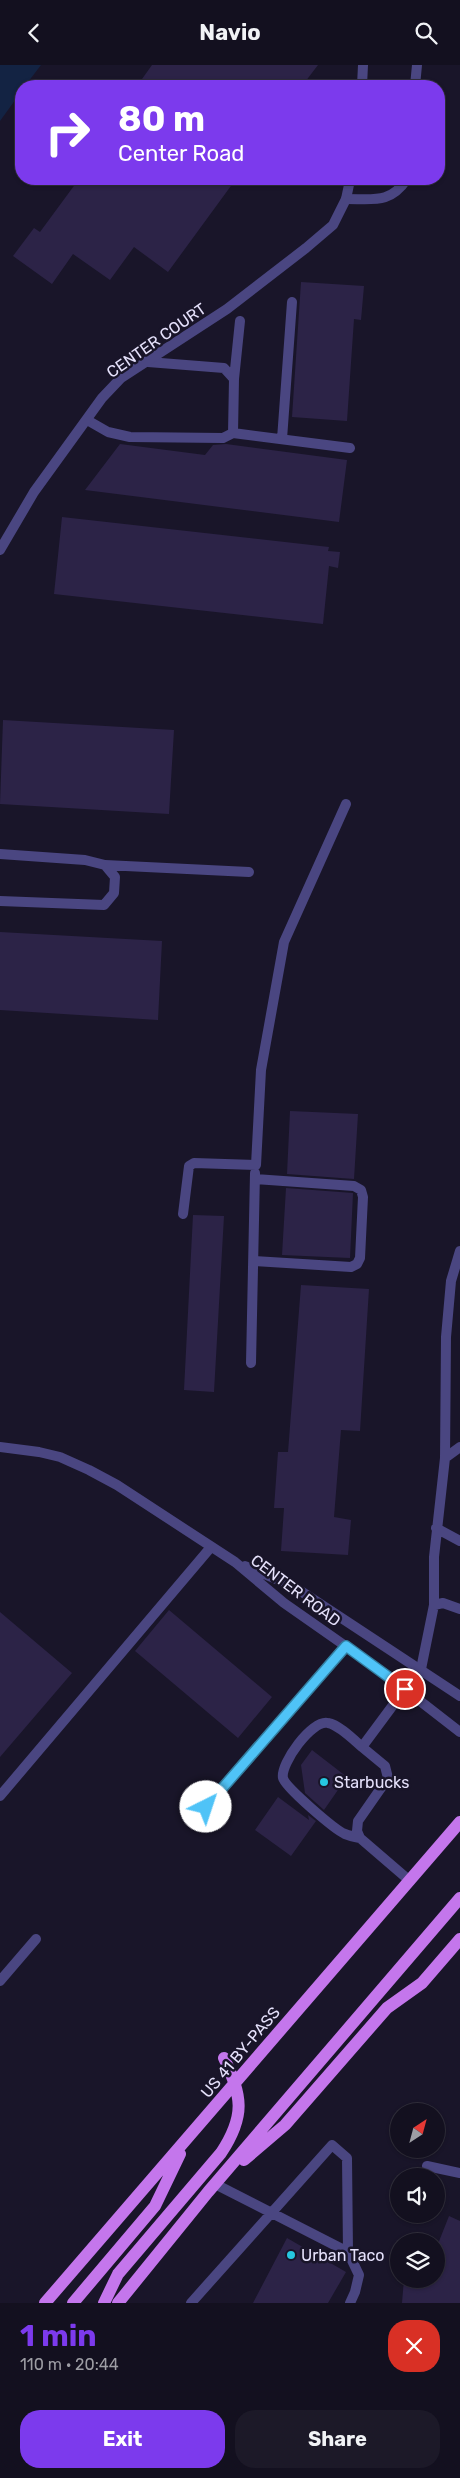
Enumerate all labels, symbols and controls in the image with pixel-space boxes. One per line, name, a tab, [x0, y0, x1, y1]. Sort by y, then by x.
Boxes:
icon: back	[20, 19, 48, 47]
text: Navio	[199, 19, 261, 46]
icon: search	[412, 19, 440, 47]
text: 80 m	[118, 98, 205, 140]
icon: right	[35, 100, 100, 165]
text: Center Road	[118, 140, 244, 167]
street label: CENTER COURT	[103, 299, 210, 382]
street label: CENTER ROAD	[247, 1550, 344, 1630]
pin	[384, 1668, 426, 1710]
icon: arrive	[391, 1675, 419, 1703]
place label: Starbucks	[334, 1773, 409, 1792]
marker: Starbucks	[318, 1776, 330, 1788]
position arrow	[179, 1780, 231, 1832]
street label: US 41 BY-PASS	[197, 2003, 284, 2102]
north arrow	[390, 2103, 445, 2157]
map controls	[390, 2103, 445, 2288]
button: sound	[390, 2168, 445, 2223]
button: layers	[390, 2233, 445, 2288]
place label: Urban Taco	[301, 2246, 385, 2265]
marker: Urban Taco	[285, 2249, 297, 2261]
text: 1 min	[20, 2318, 97, 2354]
button: close	[388, 2320, 440, 2372]
text: 110 m · 20:44	[20, 2355, 119, 2374]
button: Exit	[20, 2410, 225, 2468]
button: Share	[235, 2410, 440, 2468]

